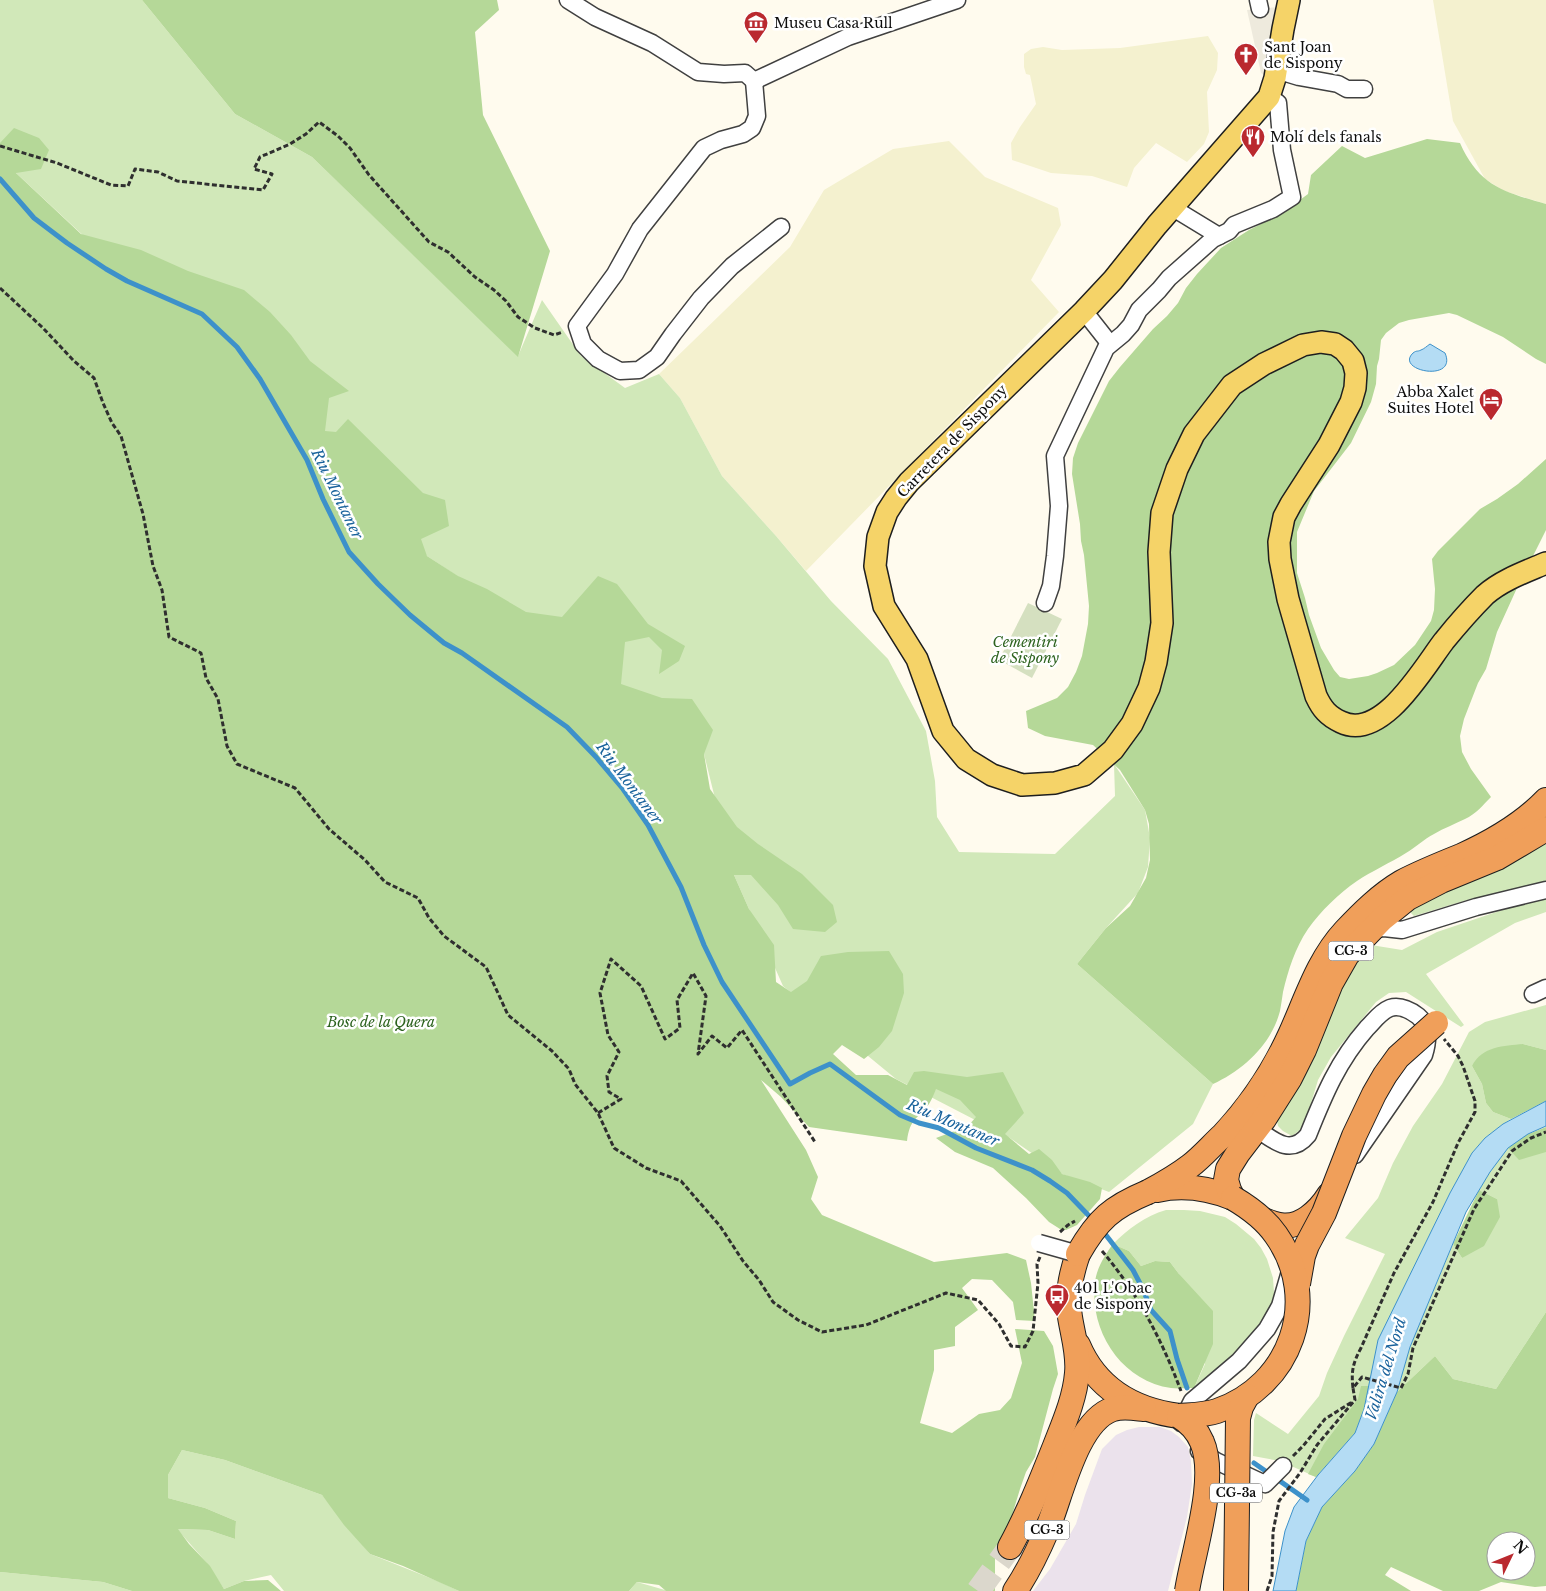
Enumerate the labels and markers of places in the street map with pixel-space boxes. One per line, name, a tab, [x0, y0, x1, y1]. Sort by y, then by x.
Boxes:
museum icon: Museu Casa Rull	[743, 10, 769, 44]
place label: Museu Casa Rull	[774, 14, 893, 32]
place label: Sant Joan de Sispony	[1264, 38, 1343, 72]
church icon: Sant Joan de Sispony	[1233, 42, 1259, 76]
restaurant icon: Molí dels fanals	[1240, 124, 1266, 158]
place label: Molí dels fanals	[1270, 128, 1382, 146]
place label: Abba Xalet Suites Hotel	[1388, 383, 1475, 417]
hotel icon: Abba Xalet Suites Hotel	[1478, 387, 1504, 421]
place label: 401 L'Obac de Sispony	[1074, 1279, 1153, 1313]
bus stop icon: 401 L'Obac de Sispony	[1044, 1283, 1070, 1317]

